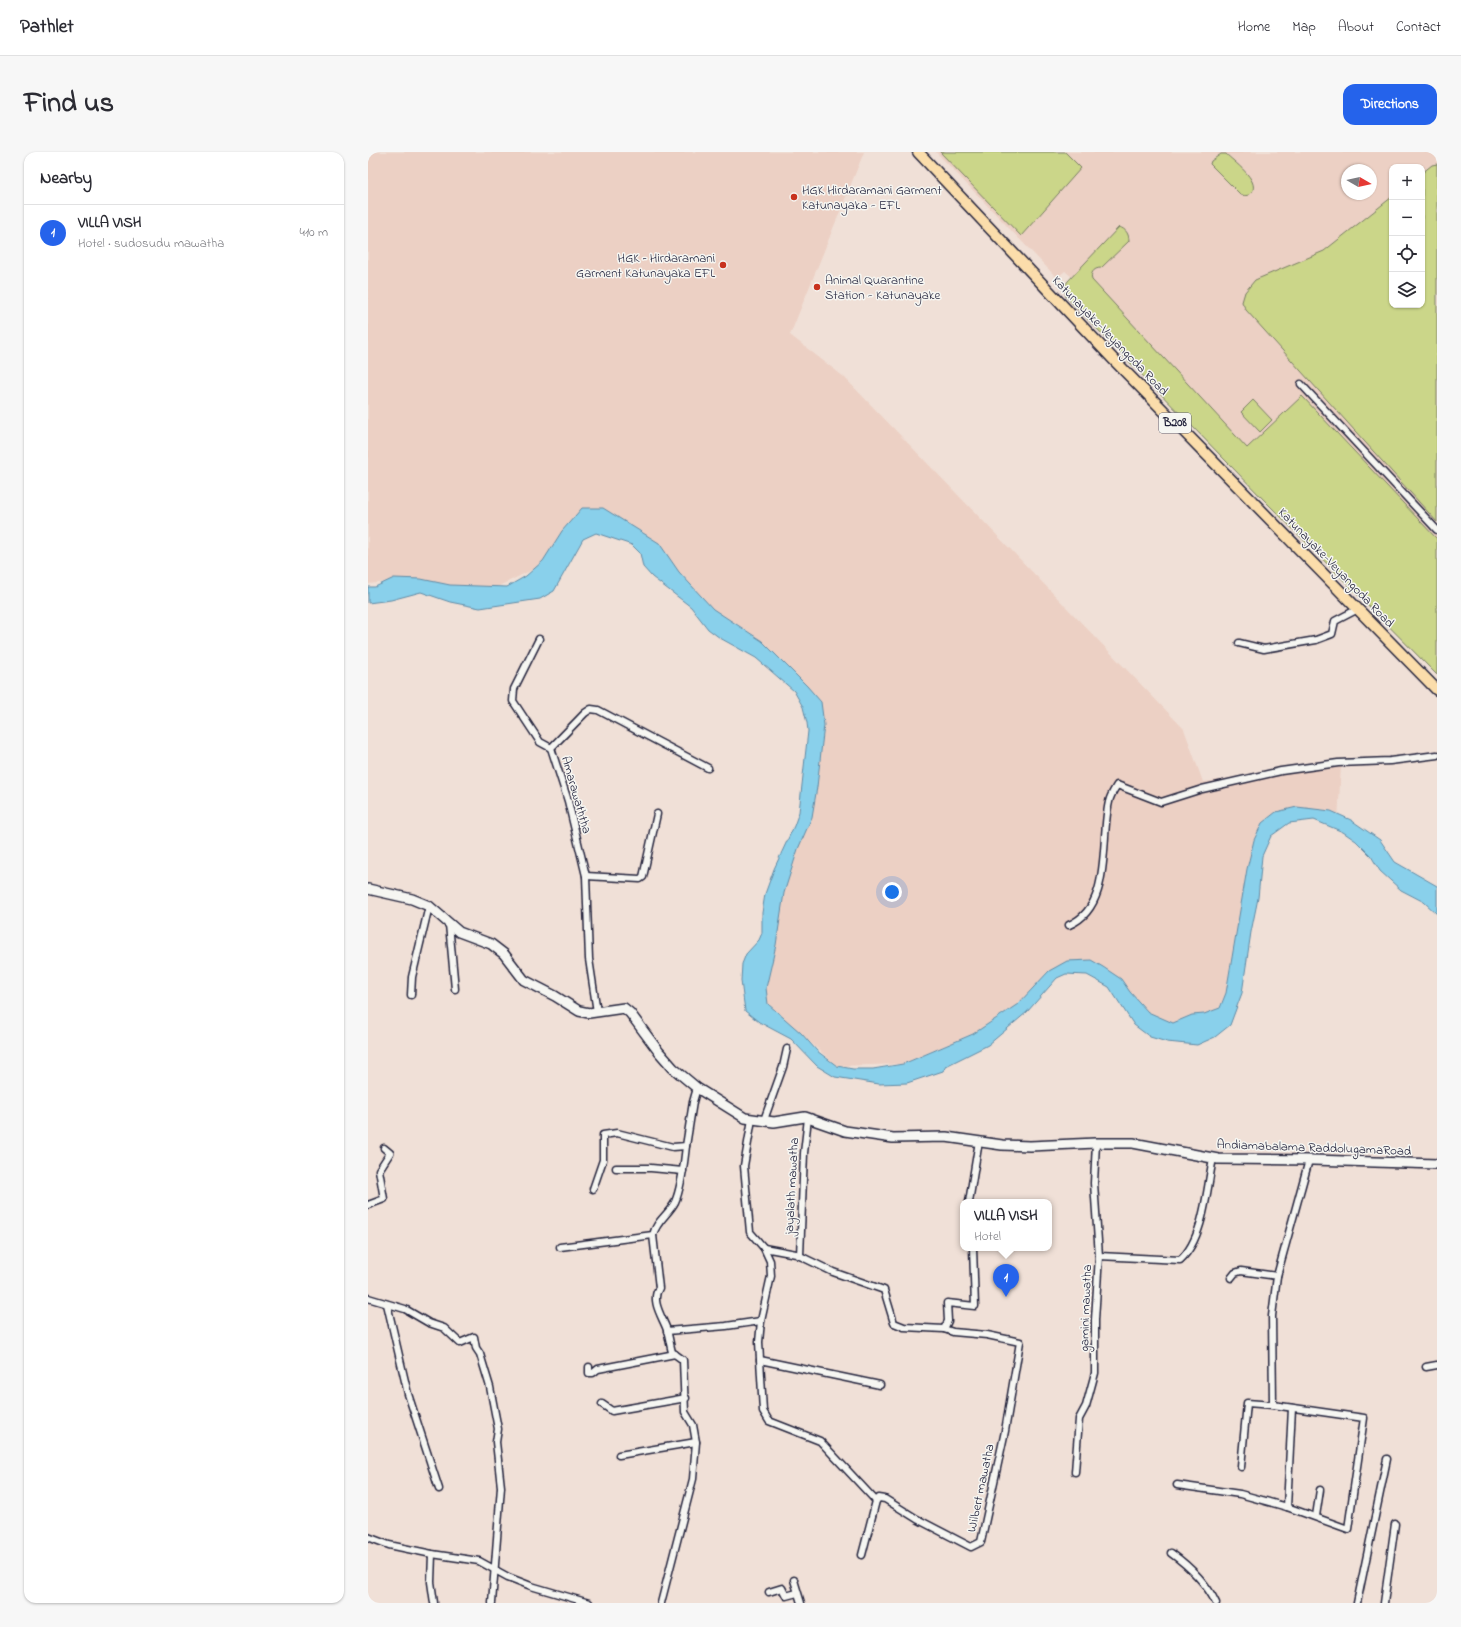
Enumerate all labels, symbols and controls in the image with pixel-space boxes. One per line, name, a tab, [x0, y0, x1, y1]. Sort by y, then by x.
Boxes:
text: Pathlet	[20, 14, 74, 41]
text: Home	[1238, 17, 1270, 38]
text: Map	[1292, 17, 1316, 38]
text: About	[1338, 17, 1374, 38]
text: Contact	[1396, 17, 1441, 38]
text: Find us	[24, 84, 114, 125]
button: Directions	[1343, 84, 1437, 125]
north arrow	[1341, 164, 1377, 200]
map controls	[1389, 164, 1425, 308]
button: +	[1389, 164, 1425, 200]
text: Nearby	[40, 166, 92, 191]
place label: HGK Hirdaramani Garment Katunayaka - EFL	[802, 181, 942, 216]
marker: HGK Hirdaramani Garment Katunayaka - EFL	[789, 192, 799, 202]
button: −	[1389, 200, 1425, 236]
text: VILLA VISH	[78, 212, 142, 234]
text: 1	[51, 223, 55, 242]
text: 410 m	[300, 223, 328, 242]
text: Hotel · sudosudu mawatha	[78, 234, 224, 253]
button: locate	[1389, 236, 1425, 272]
place label: HGK – Hirdaramani Garment Katunayaka EFL	[576, 249, 715, 284]
marker: HGK – Hirdaramani Garment Katunayaka EFL	[718, 260, 728, 270]
place label: Animal Quarantine Station - Katunayake	[825, 271, 940, 306]
street label: Katunayake-Veyangoda Road	[1047, 272, 1173, 401]
button: layers	[1389, 272, 1425, 308]
marker: Animal Quarantine Station - Katunayake	[812, 282, 822, 292]
road number: B208	[1159, 413, 1191, 433]
street label: Katunayake-Veyangoda Road	[1273, 504, 1399, 633]
street label: Amarawaththa	[556, 754, 596, 836]
your location	[882, 882, 902, 902]
street label: Andiamabalama RaddolugamaRoad	[1216, 1135, 1412, 1162]
street label: jayalath mawatha	[780, 1137, 805, 1237]
popup	[960, 1199, 1052, 1251]
text: VILLA VISH	[974, 1205, 1038, 1227]
text: Hotel	[974, 1227, 1001, 1246]
pin: 1	[993, 1264, 1019, 1297]
street label: gamini mawatha	[1075, 1264, 1098, 1353]
street label: Wilbert mawatha	[962, 1442, 1000, 1534]

